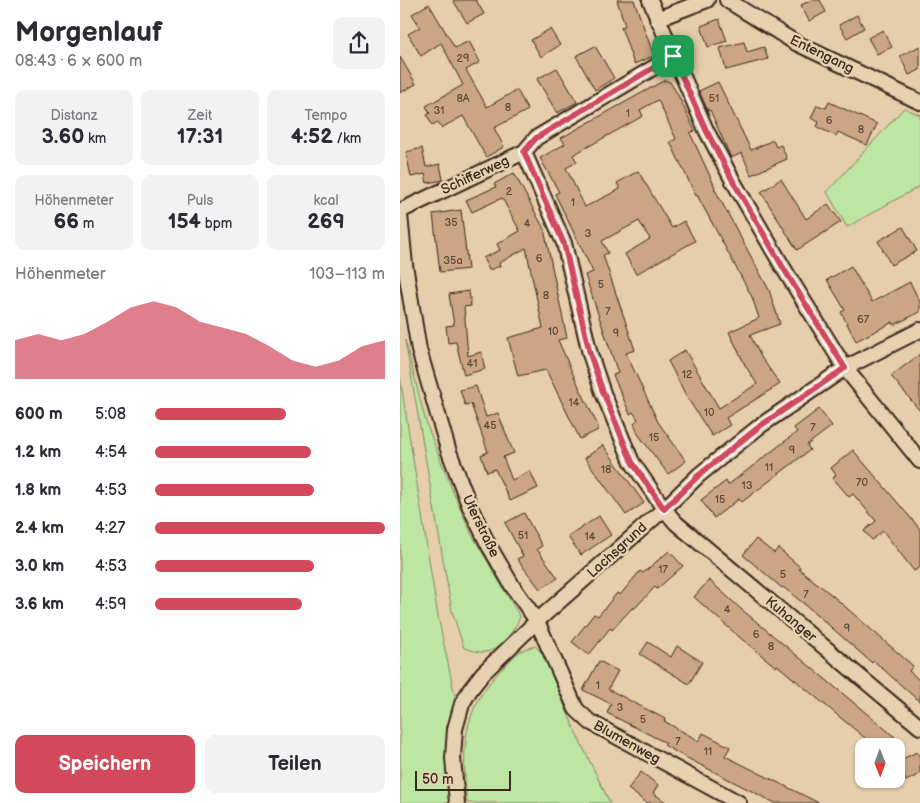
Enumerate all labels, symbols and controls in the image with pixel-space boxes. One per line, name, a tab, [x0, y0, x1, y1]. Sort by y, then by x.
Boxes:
text: Morgenlauf	[15, 16, 162, 49]
button: share	[333, 17, 385, 69]
street label: Entengang	[787, 31, 857, 77]
pin	[652, 35, 694, 77]
icon: arrive	[659, 42, 687, 70]
text: 08:43 · 6 × 600 m	[15, 52, 142, 71]
house number: 29	[457, 52, 469, 65]
house number: 8A	[456, 92, 470, 105]
house number: 51	[709, 92, 719, 105]
house number: 8	[505, 101, 511, 114]
house number: 31	[433, 104, 445, 117]
text: Distanz	[51, 107, 97, 124]
text: Zeit	[188, 107, 212, 124]
text: Tempo	[305, 107, 347, 124]
house number: 1	[626, 107, 630, 120]
house number: 6	[826, 114, 833, 127]
house number: 8	[858, 123, 864, 136]
text: 3.60	[42, 124, 84, 149]
text: 17:31	[177, 124, 223, 149]
text: 4:52	[291, 124, 333, 149]
text: km	[84, 130, 106, 147]
text: /km	[333, 130, 361, 147]
street label: Schifferweg	[438, 152, 512, 198]
house number: 2	[506, 185, 513, 198]
text: Höhenmeter	[34, 192, 114, 209]
text: Puls	[187, 192, 213, 209]
text: kcal	[313, 192, 339, 209]
house number: 1	[571, 196, 575, 209]
text: 66	[54, 209, 79, 234]
text: 154	[168, 209, 201, 234]
text: 269	[307, 209, 345, 234]
text: m	[79, 215, 94, 232]
text: bpm	[201, 215, 232, 232]
house number: 35	[444, 216, 458, 229]
house number: 4	[524, 217, 531, 230]
house number: 3	[585, 227, 592, 240]
house number: 6	[536, 252, 543, 265]
house number: 35a	[443, 254, 463, 267]
text: Höhenmeter	[15, 265, 105, 284]
text: 103–113 m	[309, 265, 385, 284]
house number: 5	[598, 278, 604, 291]
house number: 8	[543, 289, 549, 302]
house number: 7	[605, 305, 611, 318]
house number: 67	[857, 313, 870, 326]
house number: 10	[548, 325, 559, 338]
house number: 9	[613, 327, 619, 340]
house number: 41	[467, 357, 477, 370]
house number: 12	[682, 368, 693, 381]
house number: 14	[569, 396, 580, 409]
text: 600 m	[15, 405, 63, 424]
text: 5:08	[95, 405, 126, 424]
house number: 10	[704, 406, 715, 419]
house number: 45	[483, 419, 497, 432]
house number: 7	[810, 421, 816, 434]
house number: 15	[649, 431, 659, 444]
text: 1.2 km	[15, 443, 61, 462]
text: 4:54	[95, 443, 127, 462]
house number: 9	[789, 444, 795, 457]
house number: 11	[765, 461, 773, 474]
house number: 18	[601, 463, 611, 476]
house number: 70	[856, 476, 868, 489]
house number: 13	[741, 479, 753, 492]
text: 1.8 km	[15, 481, 61, 500]
text: 4:53	[95, 481, 127, 500]
street label: Uferstraße	[459, 492, 503, 560]
house number: 15	[715, 493, 725, 506]
text: 2.4 km	[15, 519, 64, 538]
text: 4:27	[95, 519, 125, 538]
street label: Lachsgrund	[584, 519, 650, 581]
house number: 51	[518, 529, 528, 542]
house number: 14	[585, 530, 596, 543]
text: 3.0 km	[15, 557, 64, 576]
text: 4:53	[95, 557, 127, 576]
house number: 17	[658, 563, 668, 576]
house number: 5	[780, 568, 786, 581]
house number: 7	[803, 588, 809, 601]
street label: Kuhanger	[762, 593, 821, 646]
text: 3.6 km	[15, 595, 64, 614]
text: 4:59	[95, 595, 126, 614]
house number: 4	[724, 603, 731, 616]
house number: 9	[844, 622, 850, 635]
house number: 6	[753, 628, 760, 641]
house number: 8	[768, 640, 774, 653]
house number: 1	[596, 679, 600, 692]
house number: 3	[617, 701, 624, 714]
house number: 5	[640, 713, 646, 726]
street label: Blumenweg	[591, 717, 663, 767]
button: Speichern	[15, 735, 195, 793]
button: Teilen	[205, 735, 385, 793]
house number: 7	[675, 735, 681, 748]
north arrow	[855, 738, 905, 788]
map controls	[855, 738, 905, 788]
house number: 11	[704, 745, 712, 758]
scale bar	[415, 768, 511, 791]
text: 50 m	[422, 771, 454, 788]

